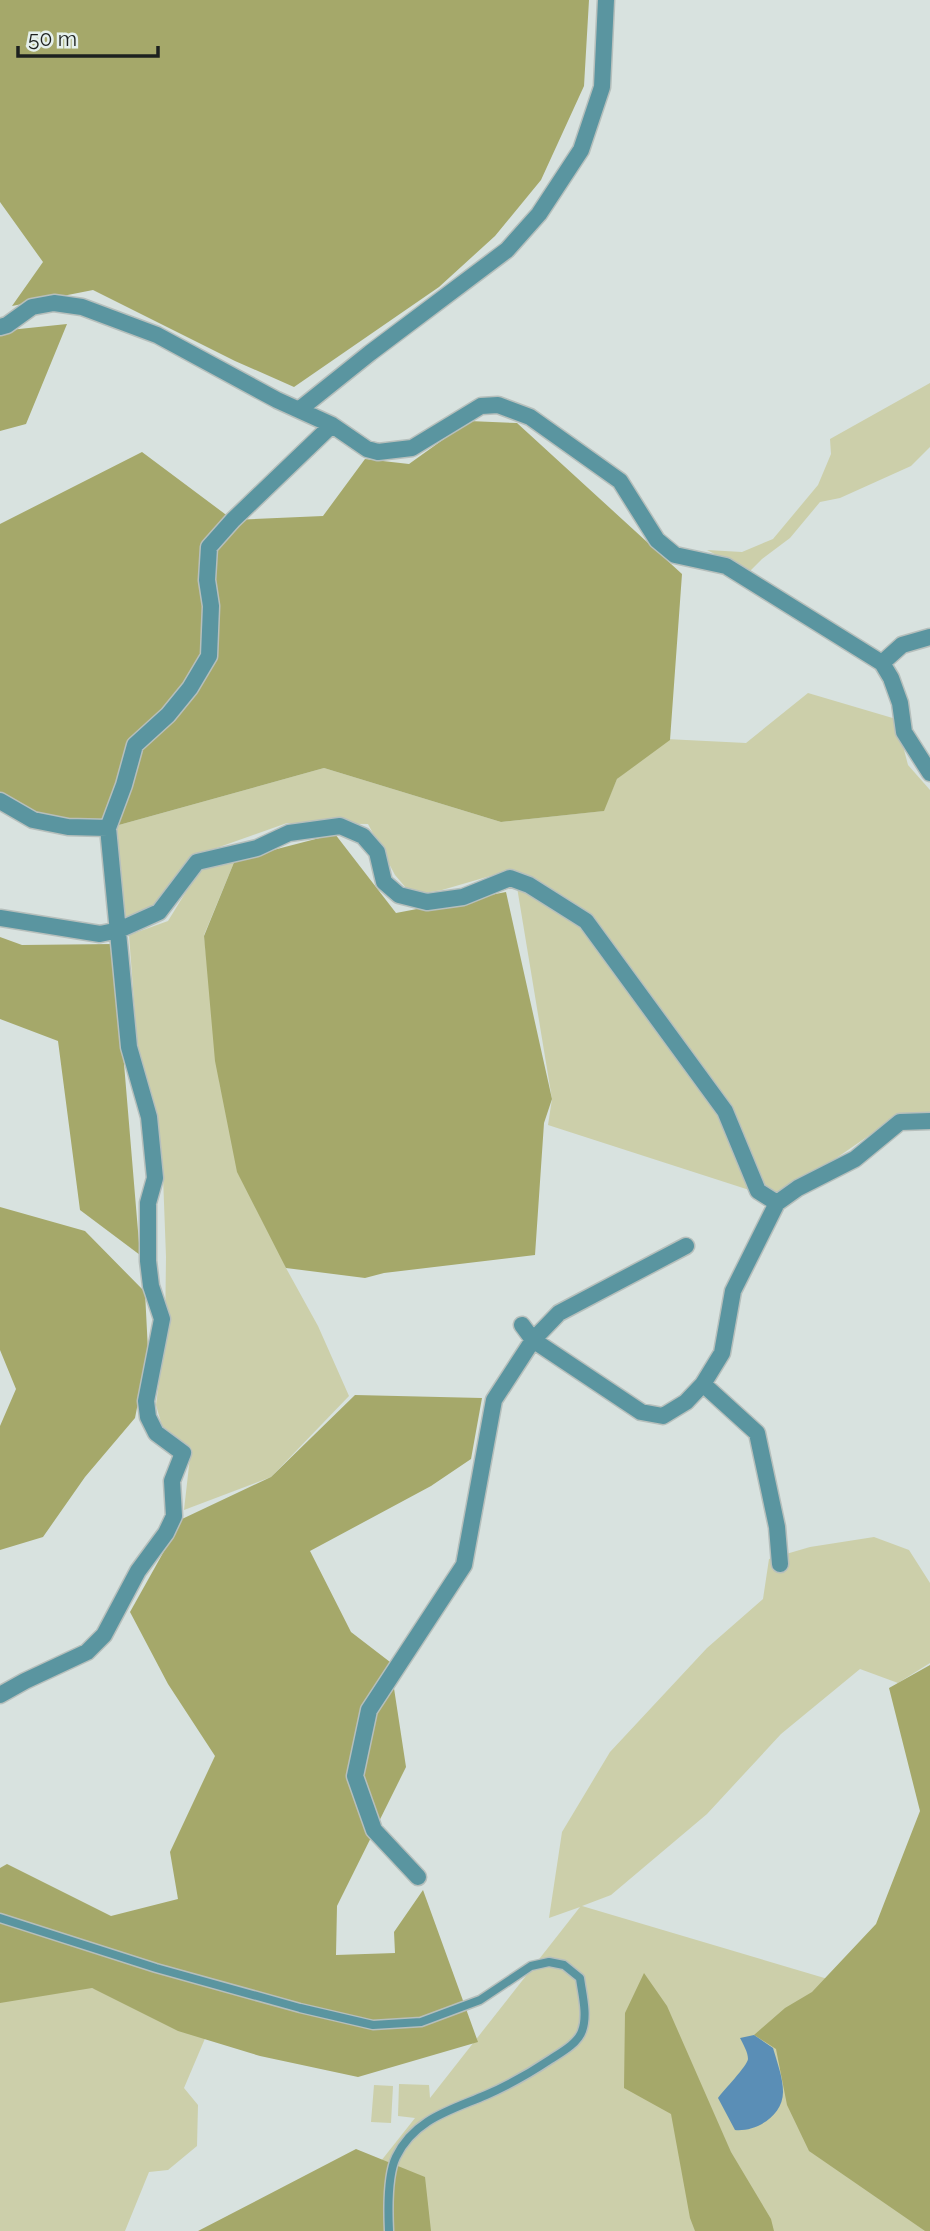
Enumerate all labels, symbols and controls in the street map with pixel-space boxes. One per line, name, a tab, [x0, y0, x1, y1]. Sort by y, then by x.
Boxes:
scale bar	[18, 14, 158, 58]
text: 50 m	[28, 26, 77, 51]

